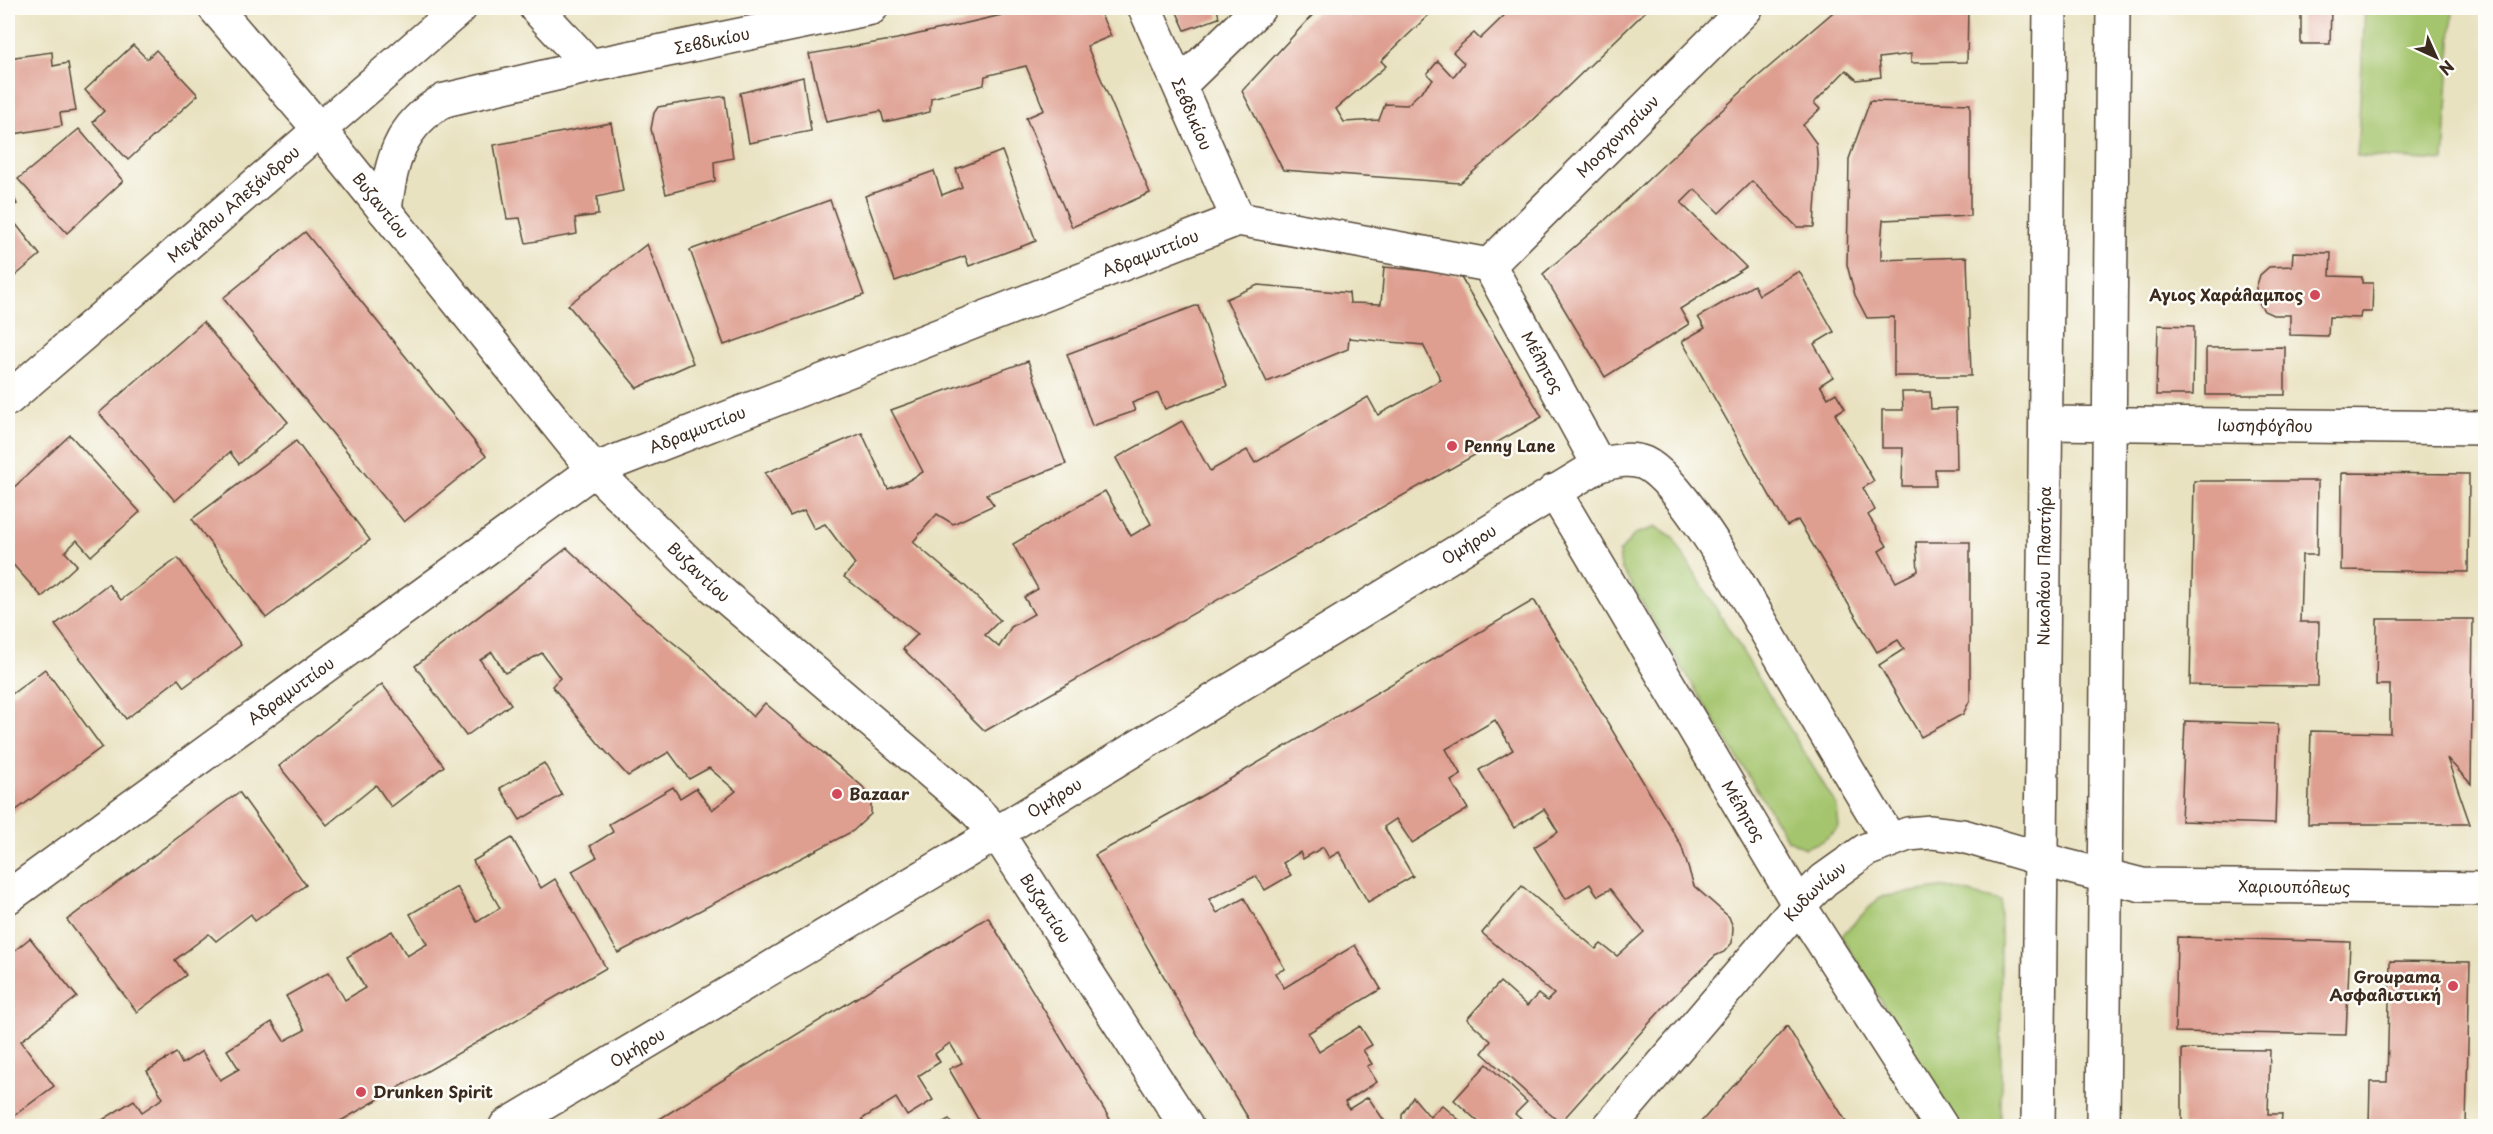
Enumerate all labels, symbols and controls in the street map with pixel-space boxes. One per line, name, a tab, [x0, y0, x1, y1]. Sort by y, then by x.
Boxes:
street label: Σεβδικίου	[672, 20, 752, 59]
north arrow	[2406, 27, 2466, 87]
text: N	[2434, 55, 2460, 81]
street label: Σεβδικίου	[1166, 74, 1219, 154]
street label: Μοσχονησίων	[1570, 89, 1664, 182]
street label: Μεγάλου Αλεξάνδρου	[161, 139, 304, 267]
street label: Βυζαντίου	[348, 167, 416, 243]
street label: Αδραμυττίου	[1098, 223, 1202, 282]
place label: Αγιος Χαράλαμπος	[2149, 282, 2303, 306]
marker: Αγιος Χαράλαμπος	[2308, 288, 2322, 302]
street label: Μέλητος	[1516, 326, 1570, 397]
street label: Αδραμυττίου	[645, 399, 749, 458]
street label: Ιωσηφόγλου	[2217, 412, 2313, 437]
place label: Penny Lane	[1464, 433, 1555, 457]
marker: Penny Lane	[1445, 439, 1459, 453]
street label: Νικολάου Πλαστήρα	[2030, 486, 2056, 646]
street label: Ομήρου	[1436, 518, 1501, 570]
street label: Βυζαντίου	[663, 536, 736, 607]
street label: Αδραμυττίου	[242, 650, 339, 730]
street label: Ομήρου	[1022, 771, 1086, 823]
street label: Μέλητος	[1717, 775, 1772, 846]
place label: Bazaar	[849, 781, 910, 805]
marker: Bazaar	[830, 787, 844, 801]
street label: Κυδωνίων	[1777, 855, 1851, 926]
street label: Βυζαντίου	[1015, 868, 1078, 947]
street label: Χαριουπόλεως	[2238, 873, 2351, 898]
place label: Groupama Ασφαλιστική	[2329, 964, 2441, 1006]
marker: Groupama Ασφαλιστική	[2446, 979, 2460, 993]
street label: Ομήρου	[605, 1021, 669, 1073]
place label: Drunken Spirit	[373, 1079, 493, 1103]
marker: Drunken Spirit	[354, 1085, 368, 1099]

